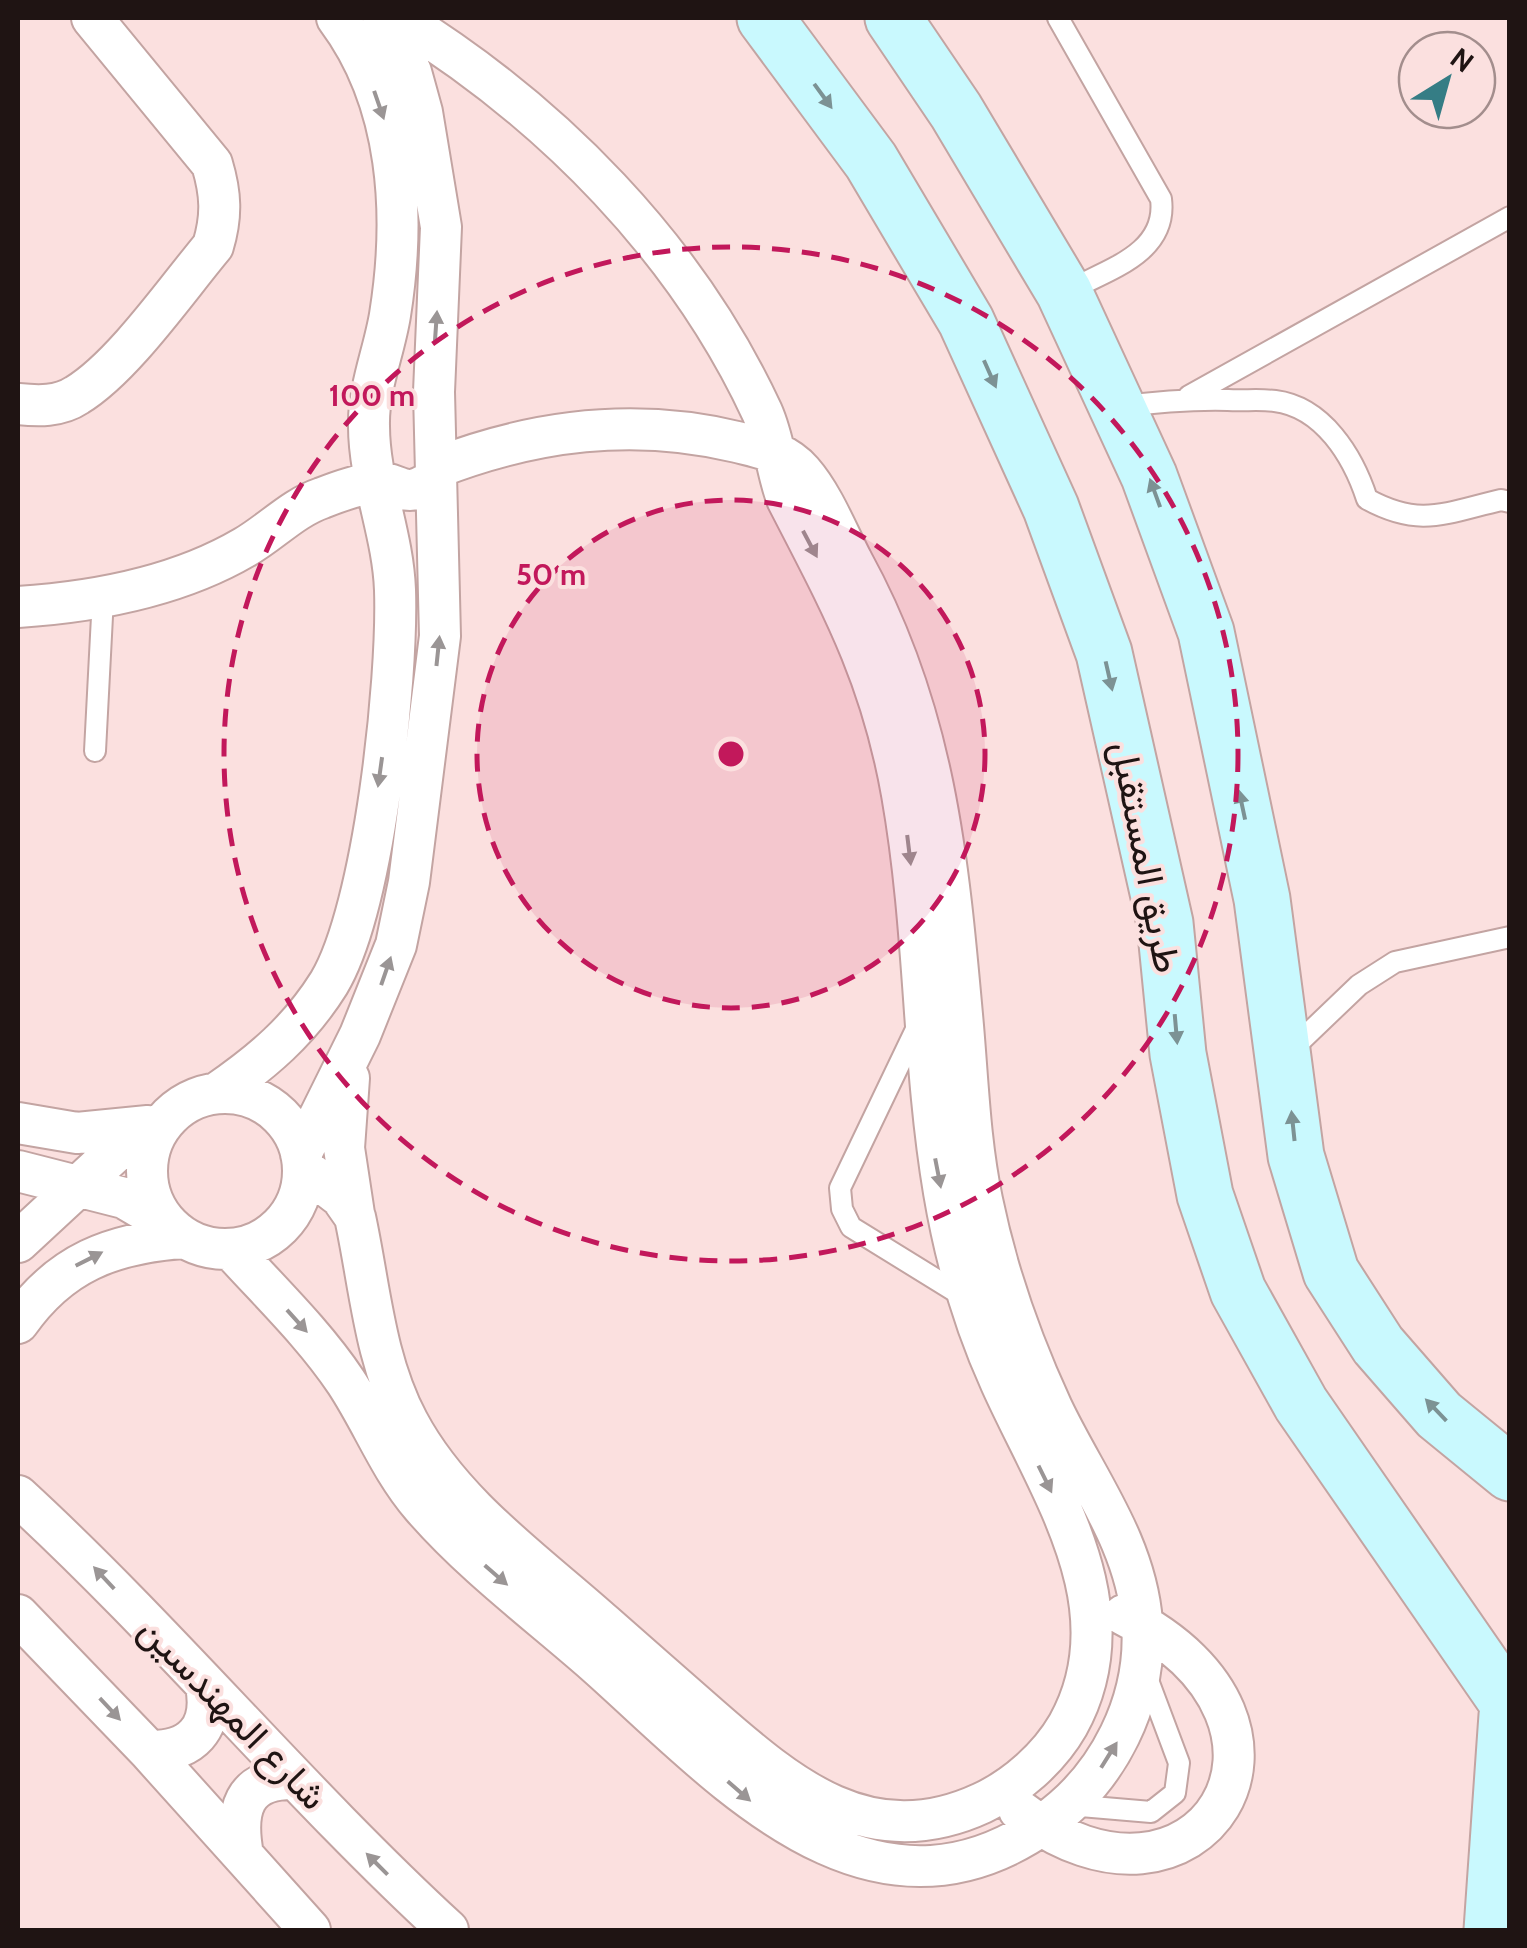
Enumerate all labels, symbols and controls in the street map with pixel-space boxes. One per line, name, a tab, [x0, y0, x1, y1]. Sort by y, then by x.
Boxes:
north arrow	[1397, 30, 1497, 130]
text: N	[1444, 41, 1480, 80]
one-way arrow	[813, 83, 832, 109]
one-way arrow	[373, 90, 388, 120]
one-way arrow	[428, 310, 444, 341]
one-way arrow	[982, 359, 998, 389]
text: 100 m	[329, 377, 415, 414]
one-way arrow	[1147, 478, 1162, 508]
one-way arrow	[801, 529, 818, 558]
text: 50 m	[516, 556, 586, 593]
one-way arrow	[430, 634, 446, 666]
one-way arrow	[1102, 661, 1117, 692]
centre of rings	[713, 736, 749, 772]
street label: طريق المستقبل	[1101, 737, 1192, 977]
one-way arrow	[372, 756, 388, 788]
one-way arrow	[1234, 789, 1250, 820]
one-way arrow	[901, 834, 917, 866]
one-way arrow	[380, 955, 395, 985]
one-way arrow	[1168, 1013, 1184, 1045]
one-way arrow	[1284, 1110, 1300, 1141]
one-way arrow	[931, 1158, 946, 1189]
one-way arrow	[74, 1250, 103, 1267]
one-way arrow	[285, 1309, 308, 1333]
one-way arrow	[1425, 1398, 1448, 1422]
one-way arrow	[1037, 1464, 1054, 1493]
one-way arrow	[483, 1564, 508, 1586]
one-way arrow	[93, 1566, 116, 1590]
street label: شارع المهندسين	[127, 1606, 337, 1821]
one-way arrow	[98, 1697, 121, 1721]
one-way arrow	[1099, 1741, 1118, 1768]
one-way arrow	[726, 1780, 751, 1801]
one-way arrow	[366, 1852, 390, 1876]

